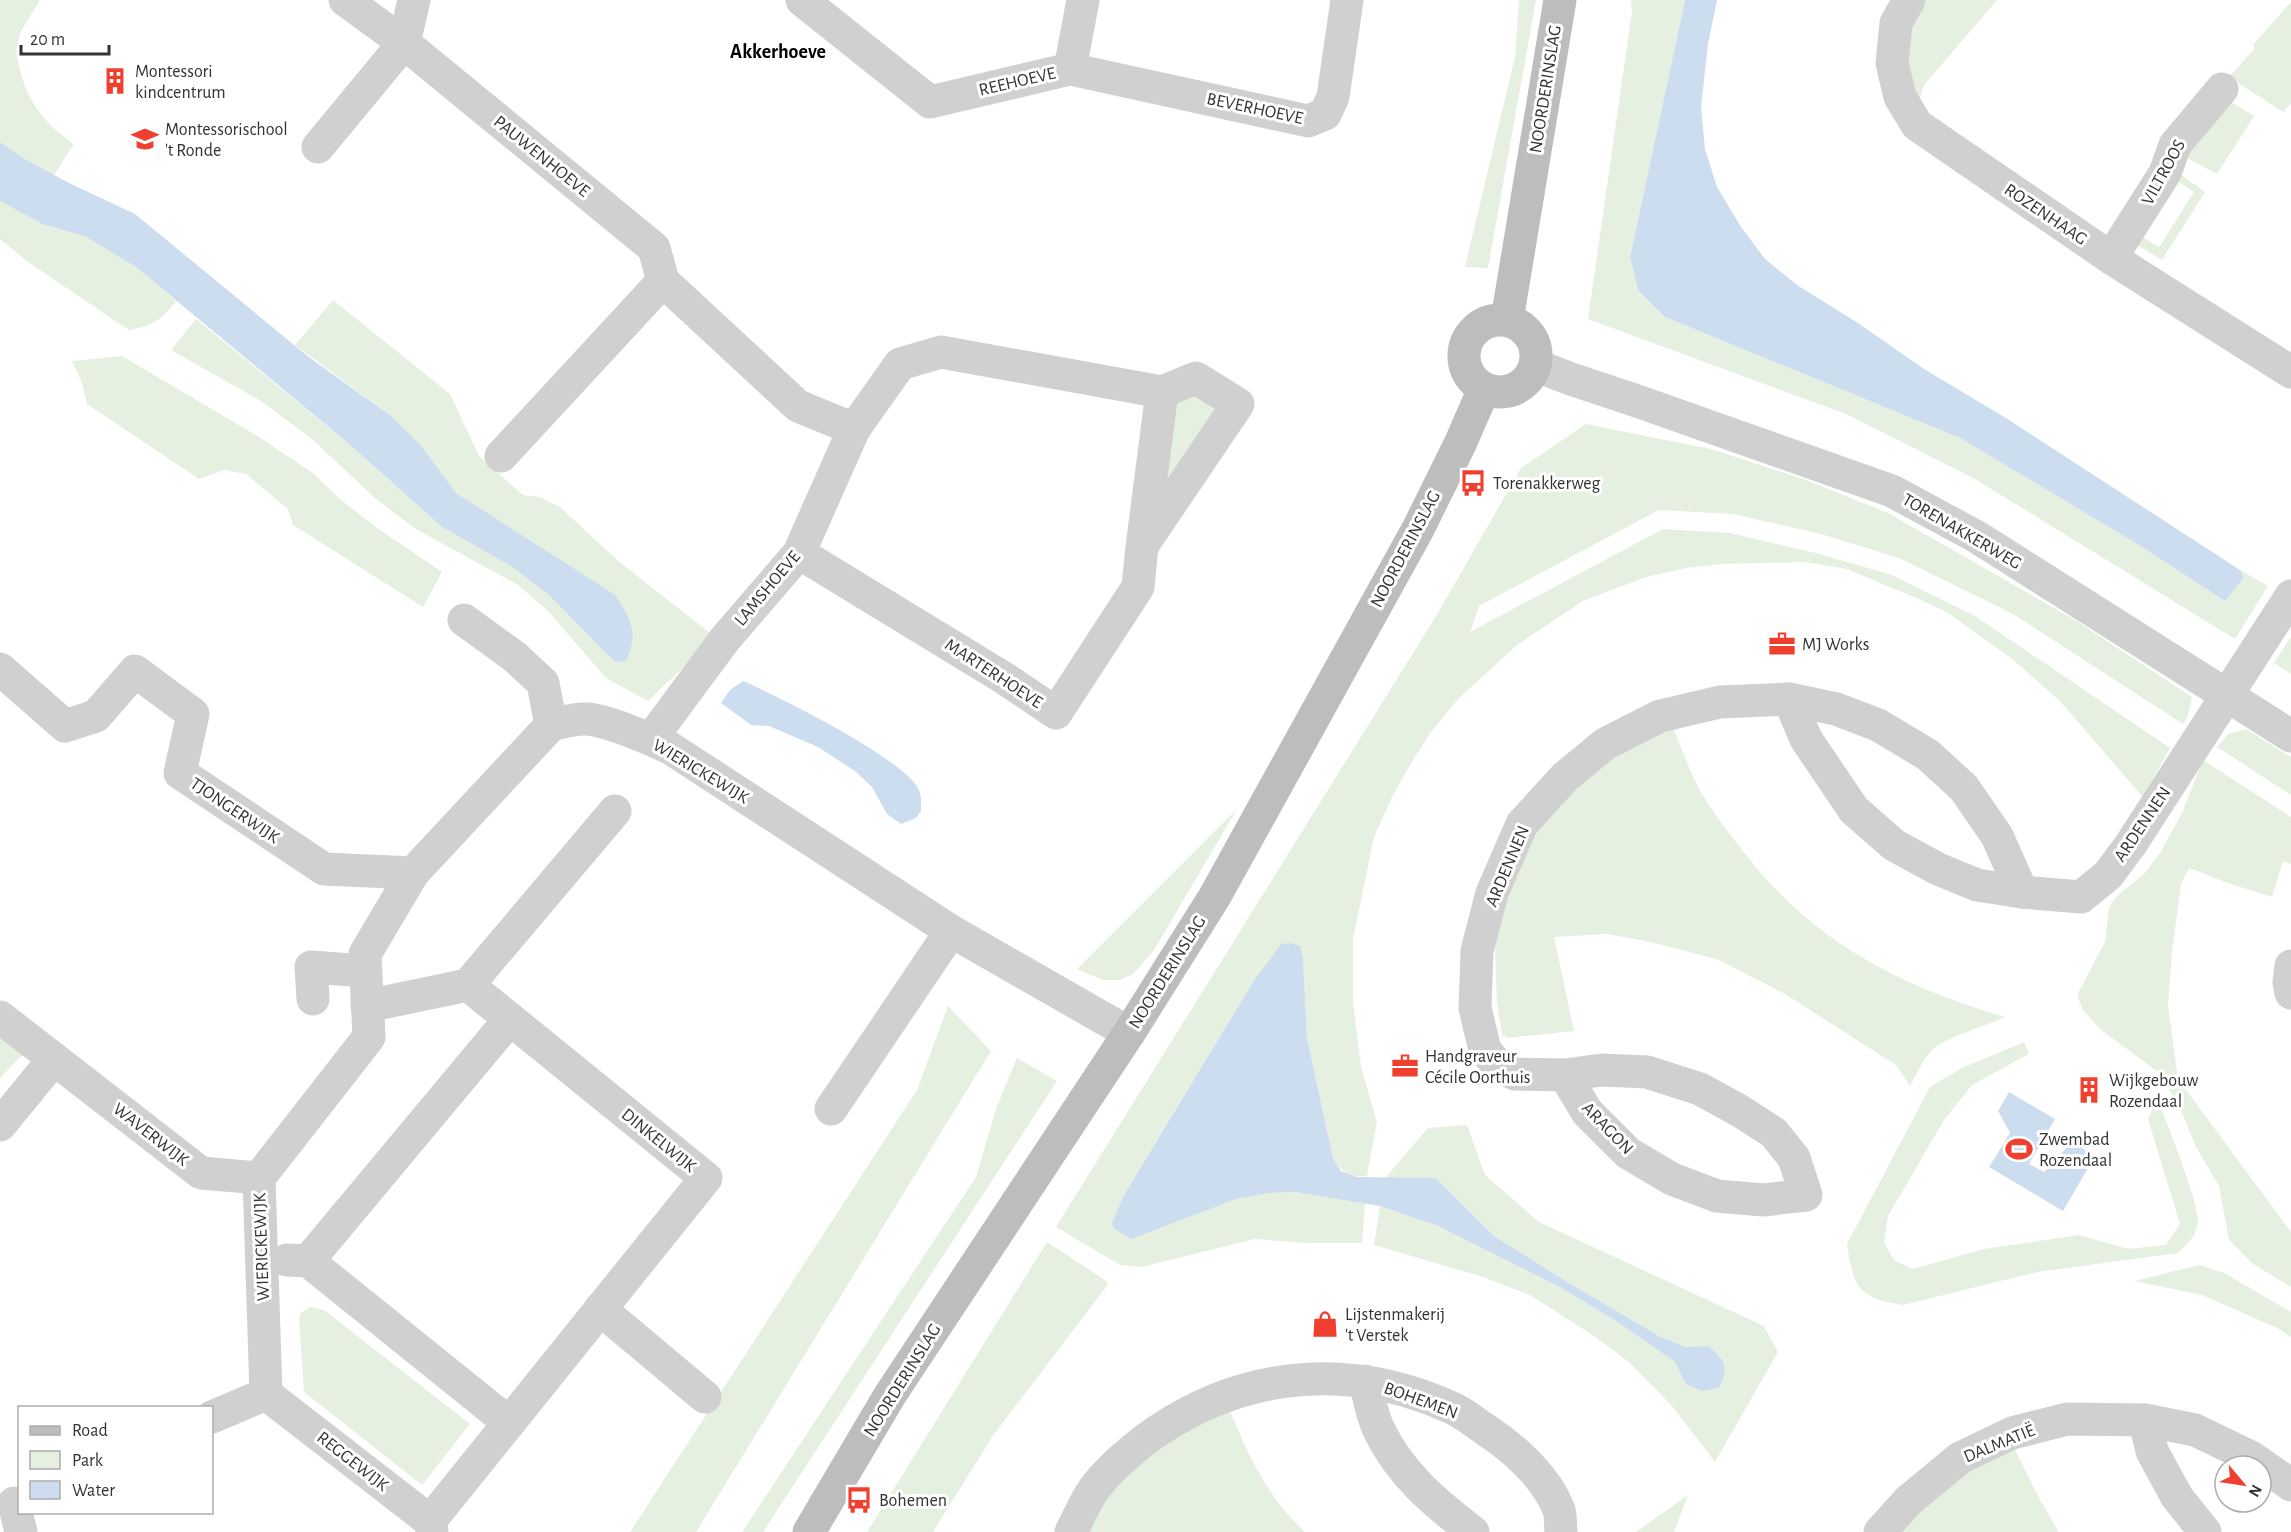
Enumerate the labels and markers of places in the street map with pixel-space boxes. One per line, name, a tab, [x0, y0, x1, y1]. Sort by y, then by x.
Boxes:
place label: Montessori kindcentrum	[135, 63, 226, 102]
building icon: Montessori kindcentrum	[100, 66, 130, 96]
place label: Montessorischool 't Ronde	[165, 121, 288, 160]
school or university icon: Montessorischool 't Ronde	[130, 124, 160, 154]
bus stop icon: Torenakkerweg	[1458, 468, 1488, 498]
place label: Torenakkerweg	[1493, 475, 1600, 493]
office icon: MJ Works	[1767, 629, 1797, 659]
place label: MJ Works	[1802, 636, 1869, 654]
place label: Handgraveur Cécile Oorthuis	[1425, 1048, 1531, 1087]
office icon: Handgraveur Cécile Oorthuis	[1390, 1051, 1420, 1081]
place label: Wijkgebouw Rozendaal	[2109, 1072, 2198, 1111]
building icon: Wijkgebouw Rozendaal	[2074, 1075, 2104, 1105]
place label: Zwembad Rozendaal	[2039, 1131, 2112, 1170]
sports icon: Zwembad Rozendaal	[2004, 1134, 2034, 1164]
place label: Lijstenmakerij 't Verstek	[1345, 1306, 1445, 1345]
shop icon: Lijstenmakerij 't Verstek	[1310, 1309, 1340, 1339]
bus stop icon: Bohemen	[844, 1485, 874, 1515]
place label: Bohemen	[879, 1492, 947, 1510]

